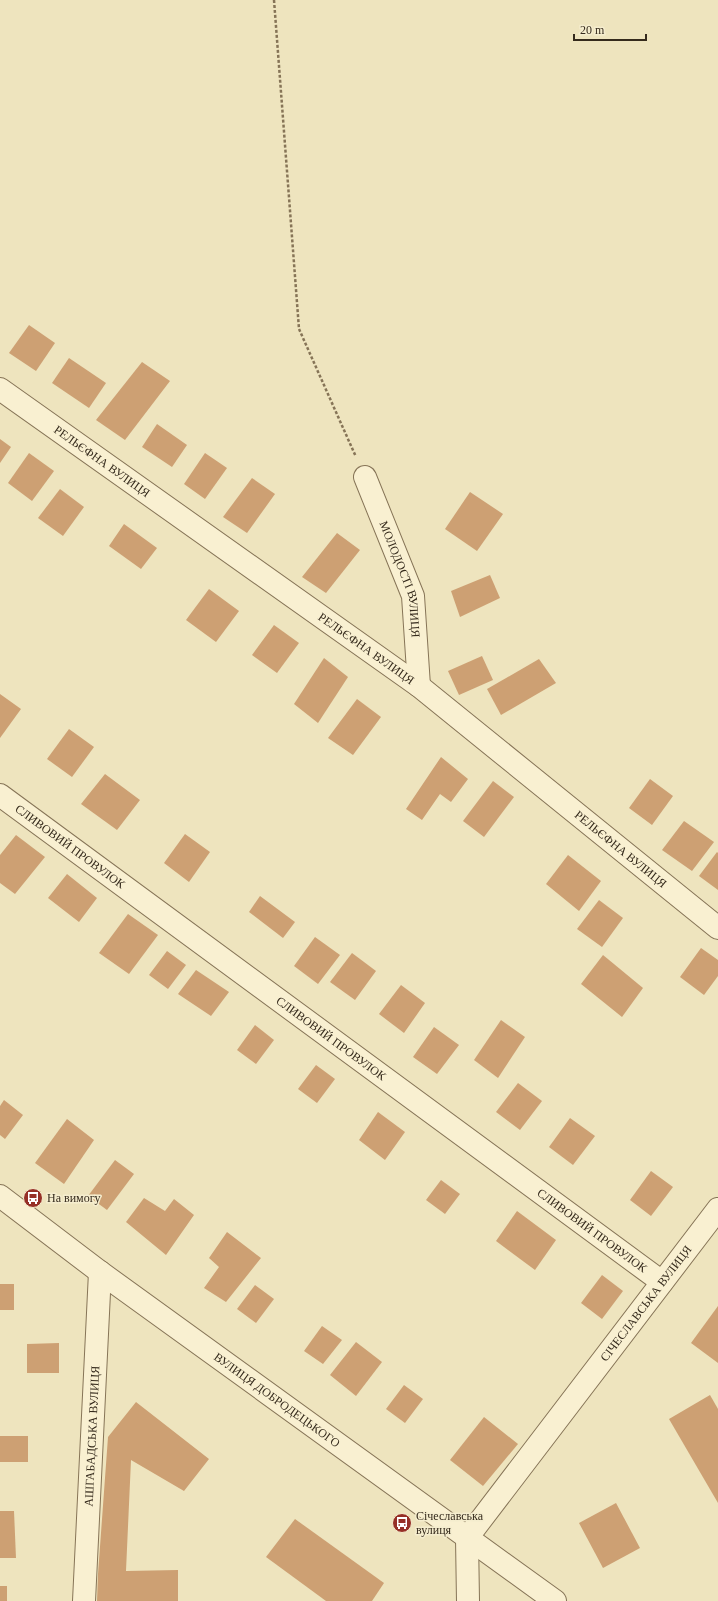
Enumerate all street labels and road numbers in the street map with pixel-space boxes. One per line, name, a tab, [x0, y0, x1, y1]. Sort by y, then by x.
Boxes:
street label: РЕЛЬЄФНА ВУЛИЦЯ	[51, 423, 153, 500]
street label: МОЛОДОСТІ ВУЛИЦЯ	[376, 519, 423, 638]
street label: РЕЛЬЄФНА ВУЛИЦЯ	[316, 610, 417, 687]
street label: СЛИВОВИЙ ПРОВУЛОК	[12, 802, 128, 892]
street label: РЕЛЬЄФНА ВУЛИЦЯ	[572, 808, 669, 891]
street label: СЛИВОВИЙ ПРОВУЛОК	[273, 994, 389, 1084]
street label: СЛИВОВИЙ ПРОВУЛОК	[534, 1186, 650, 1276]
street label: СІЧЕСЛАВСЬКА ВУЛИЦЯ	[597, 1243, 695, 1364]
street label: ВУЛИЦЯ ДОБРОДЕЦЬКОГО	[211, 1350, 343, 1450]
street label: АШГАБАДСЬКА ВУЛИЦЯ	[82, 1365, 102, 1507]

